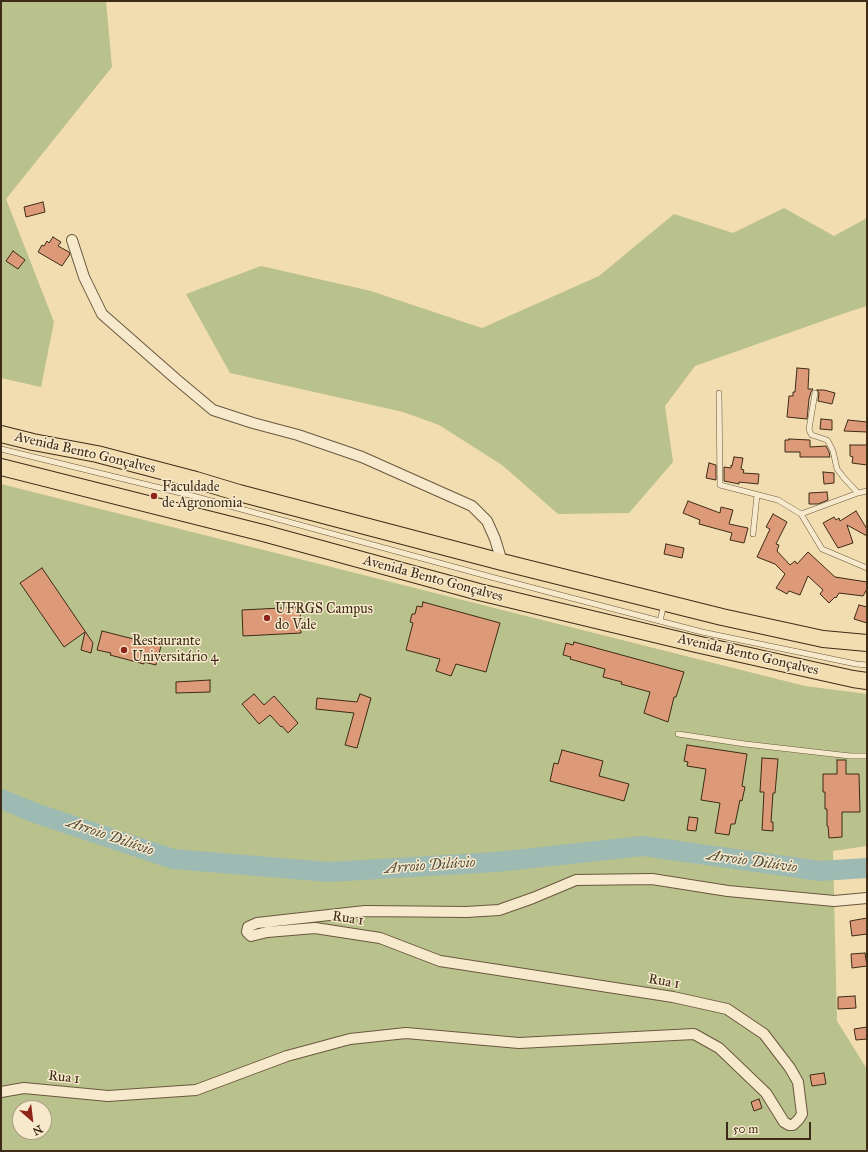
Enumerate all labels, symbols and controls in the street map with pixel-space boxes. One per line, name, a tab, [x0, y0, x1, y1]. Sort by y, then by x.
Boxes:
street label: Avenida Bento Gonçalves	[13, 429, 157, 477]
place label: Faculdade de Agronomia	[162, 480, 242, 512]
marker: Faculdade de Agronomia	[149, 491, 159, 501]
street label: Avenida Bento Gonçalves	[361, 552, 505, 606]
place label: UFRGS Campus do Vale	[275, 602, 373, 634]
marker: UFRGS Campus do Vale	[262, 613, 272, 623]
street label: Avenida Bento Gonçalves	[676, 631, 820, 679]
place label: Restaurante Universitário 4	[132, 634, 218, 666]
marker: Restaurante Universitário 4	[119, 645, 129, 655]
water label: Arroio Dilúvio	[64, 814, 156, 860]
water label: Arroio Dilúvio	[706, 847, 798, 877]
water label: Arroio Dilúvio	[384, 854, 476, 878]
street label: Rua 1	[331, 908, 365, 930]
street label: Rua 1	[647, 971, 681, 993]
street label: Rua 1	[47, 1068, 81, 1088]
north arrow	[12, 1100, 52, 1140]
scale bar	[728, 1114, 813, 1140]
text: N	[30, 1122, 45, 1138]
text: 50 m	[733, 1122, 758, 1136]

